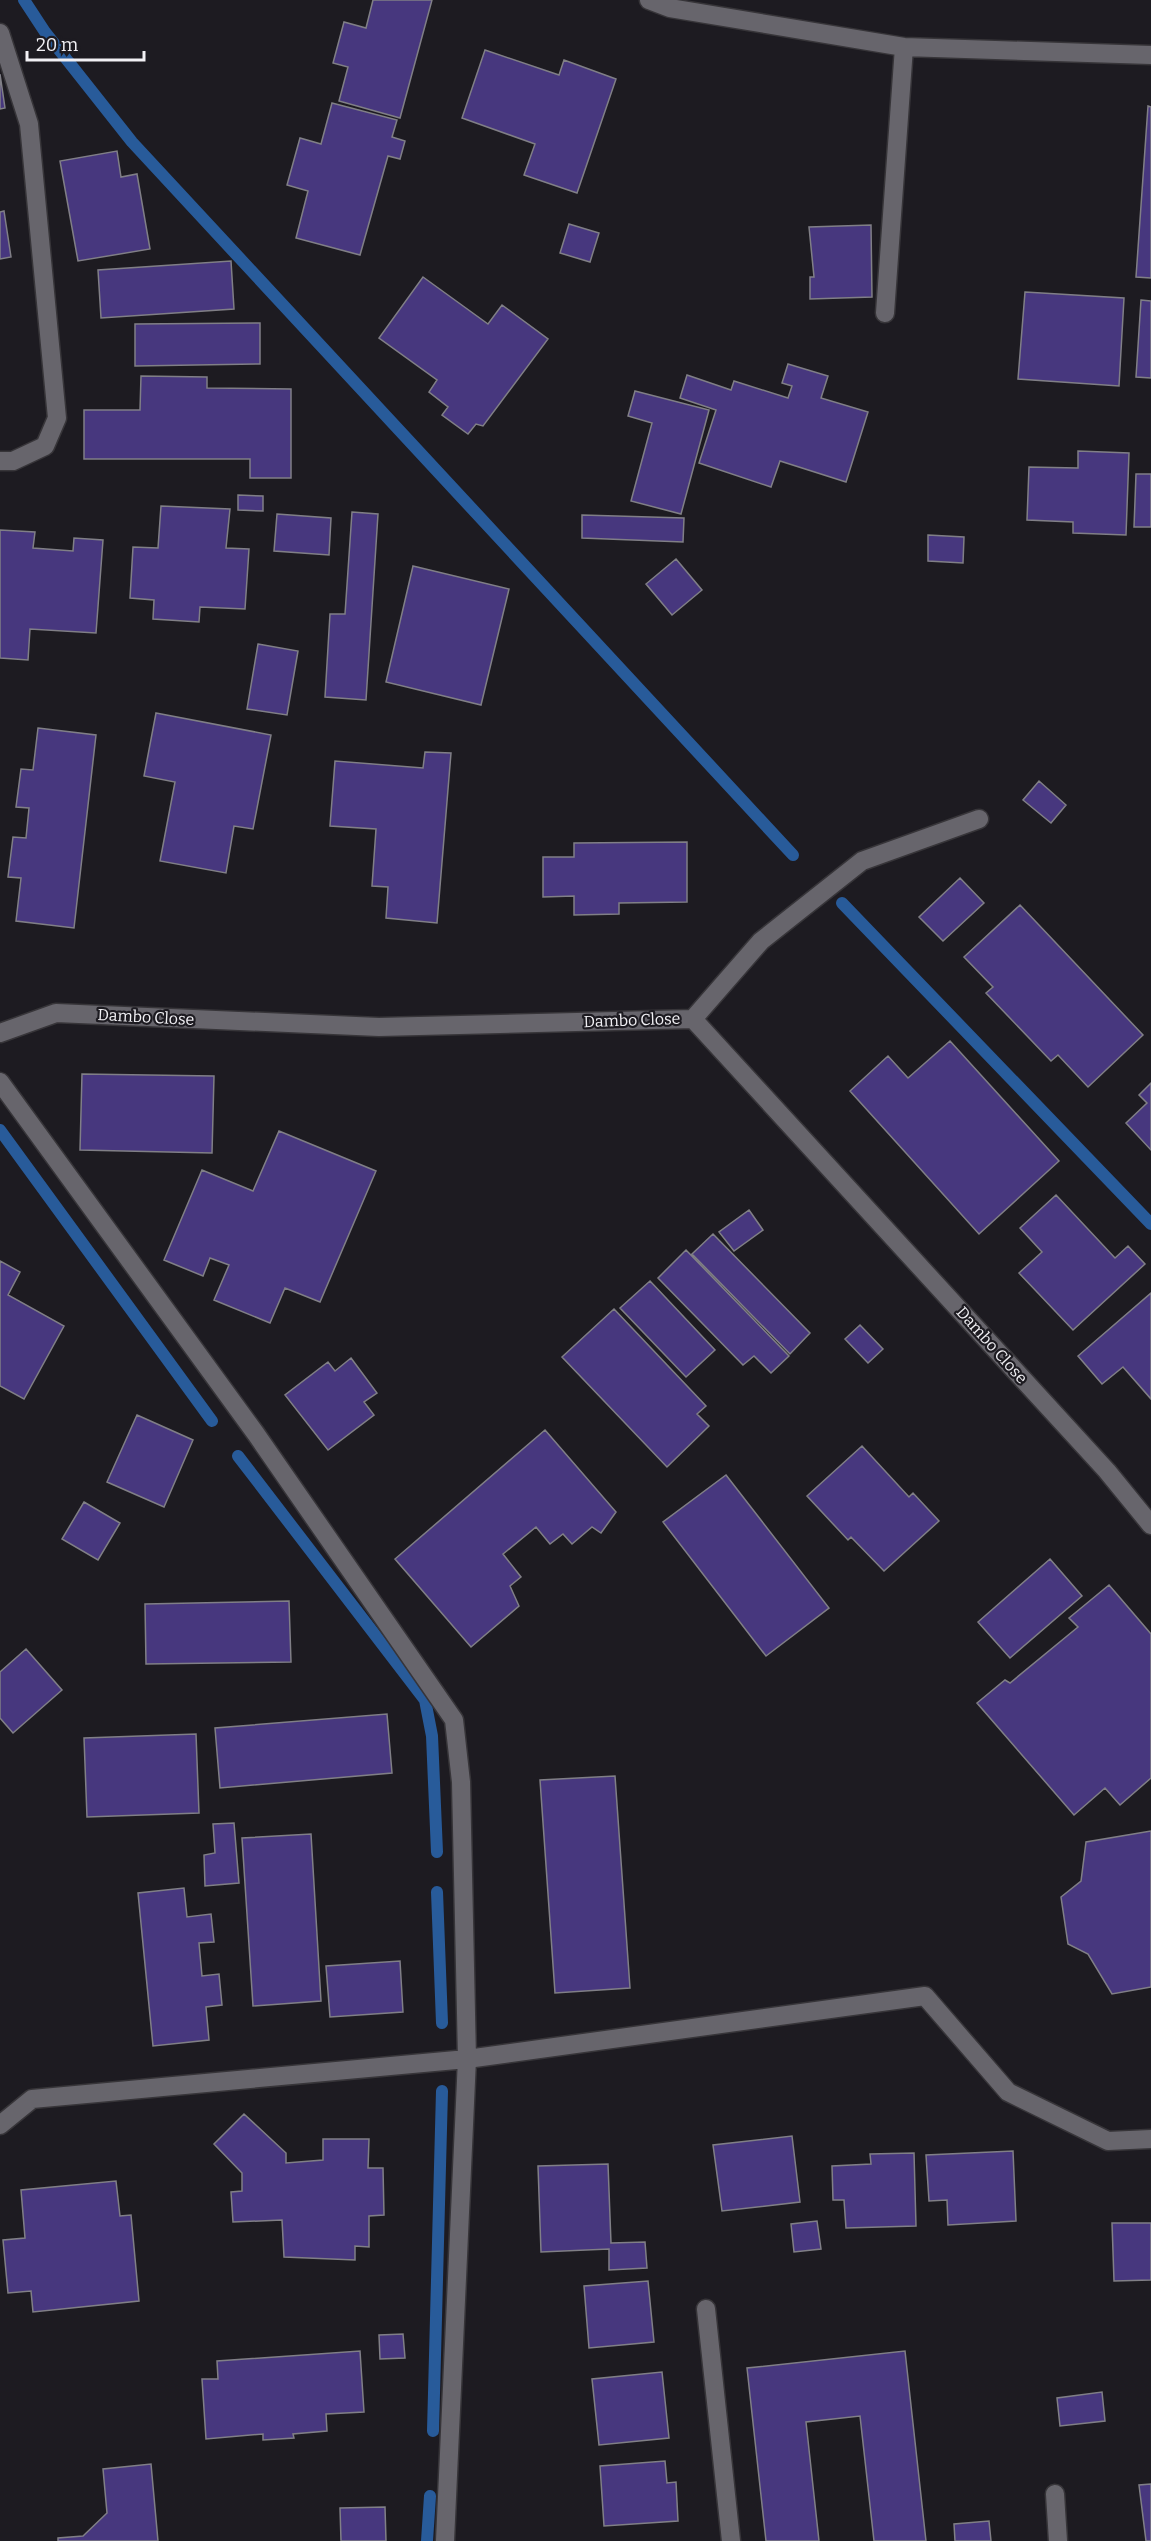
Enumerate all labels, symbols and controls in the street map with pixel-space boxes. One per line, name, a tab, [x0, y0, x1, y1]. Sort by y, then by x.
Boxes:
scale bar	[27, 24, 144, 62]
text: 20 m	[36, 34, 78, 56]
street label: Dambo Close	[97, 1005, 195, 1029]
street label: Dambo Close	[583, 1009, 681, 1031]
street label: Dambo Close	[953, 1303, 1031, 1387]

